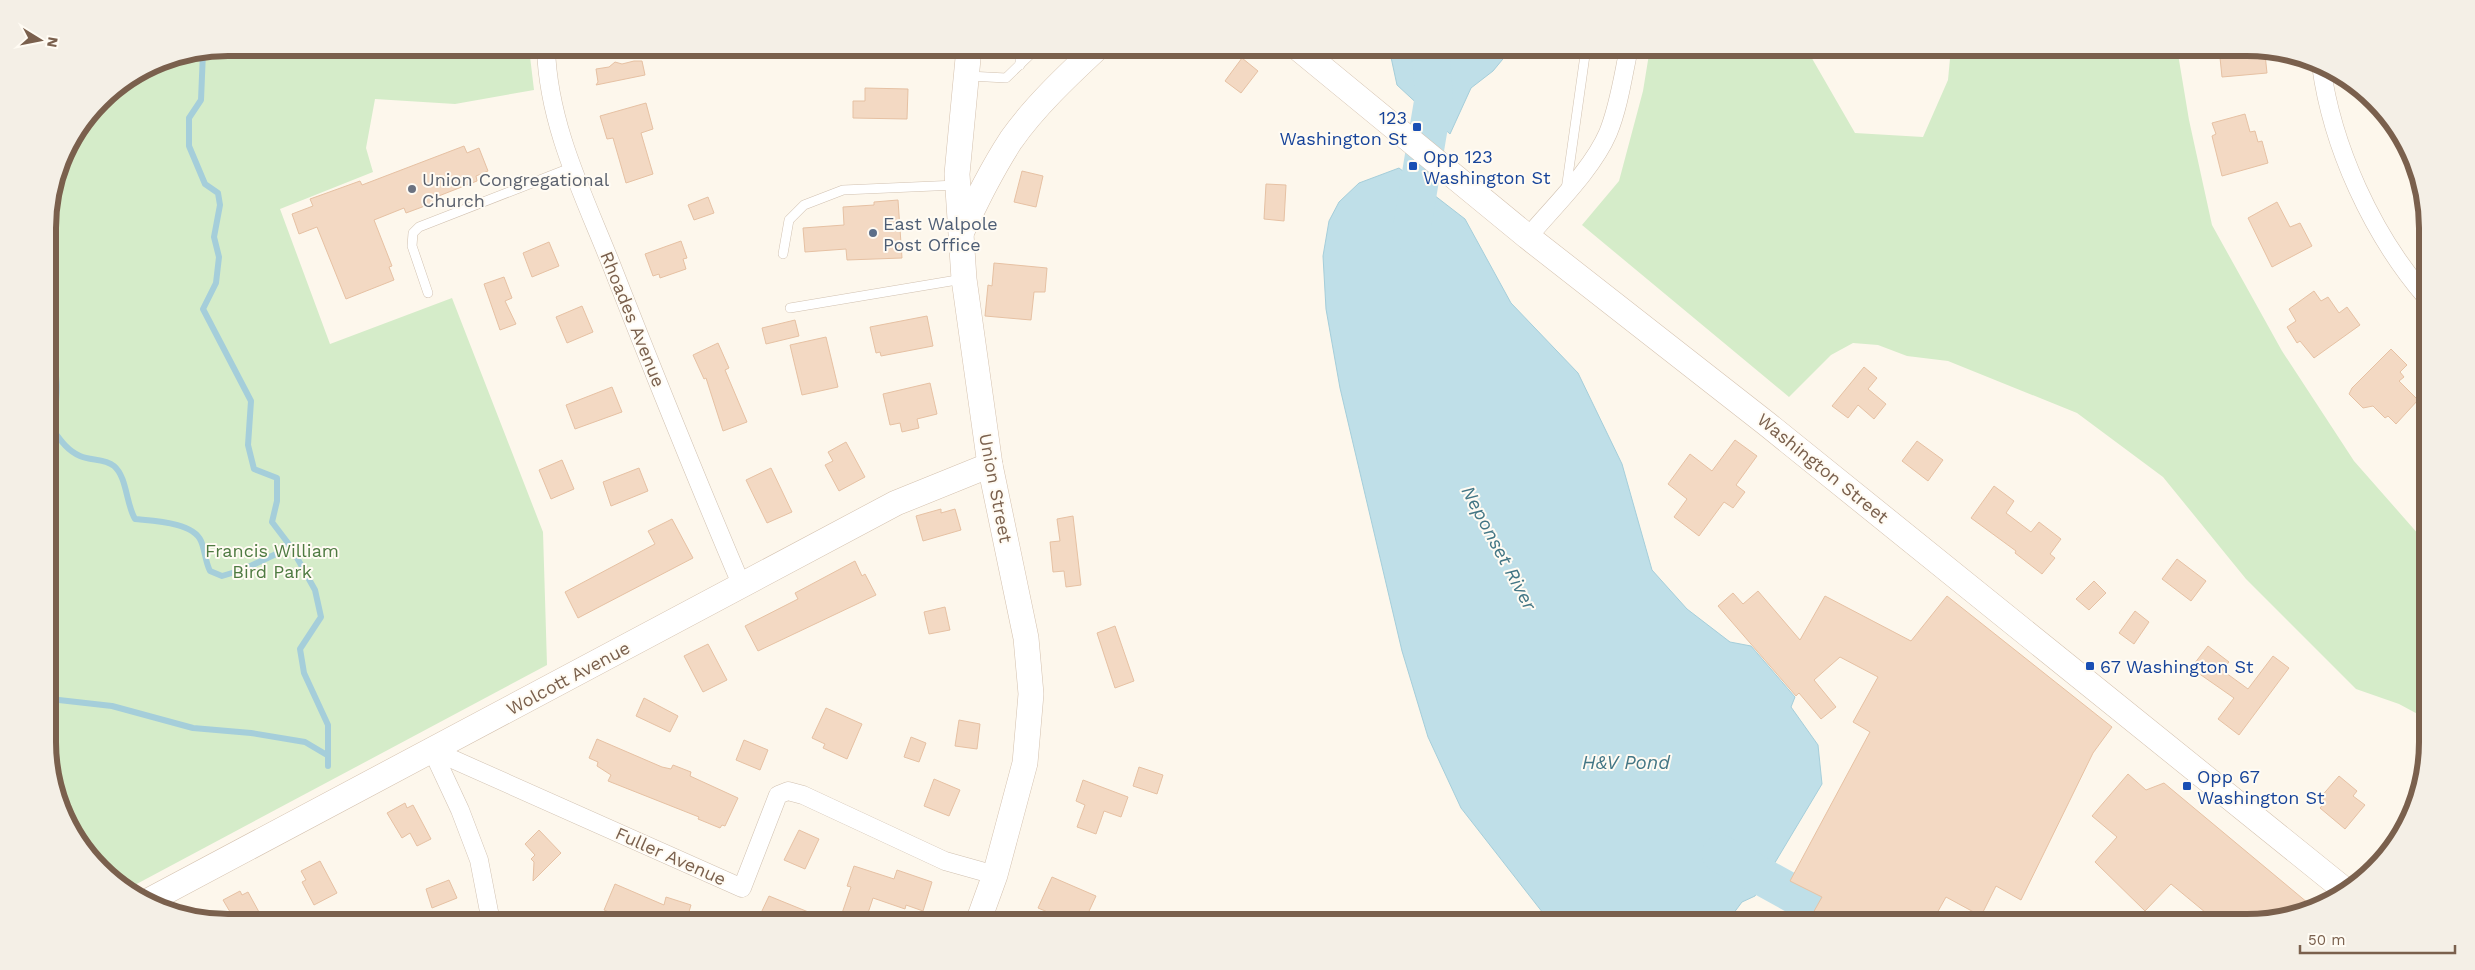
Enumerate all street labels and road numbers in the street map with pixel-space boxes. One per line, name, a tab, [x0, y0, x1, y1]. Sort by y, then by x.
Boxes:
street label: Rhoades Avenue	[596, 248, 670, 390]
street label: Washington Street	[1753, 409, 1893, 528]
street label: Union Street	[975, 432, 1017, 545]
street label: Wolcott Avenue	[503, 637, 633, 719]
street label: Fuller Avenue	[612, 822, 730, 890]

